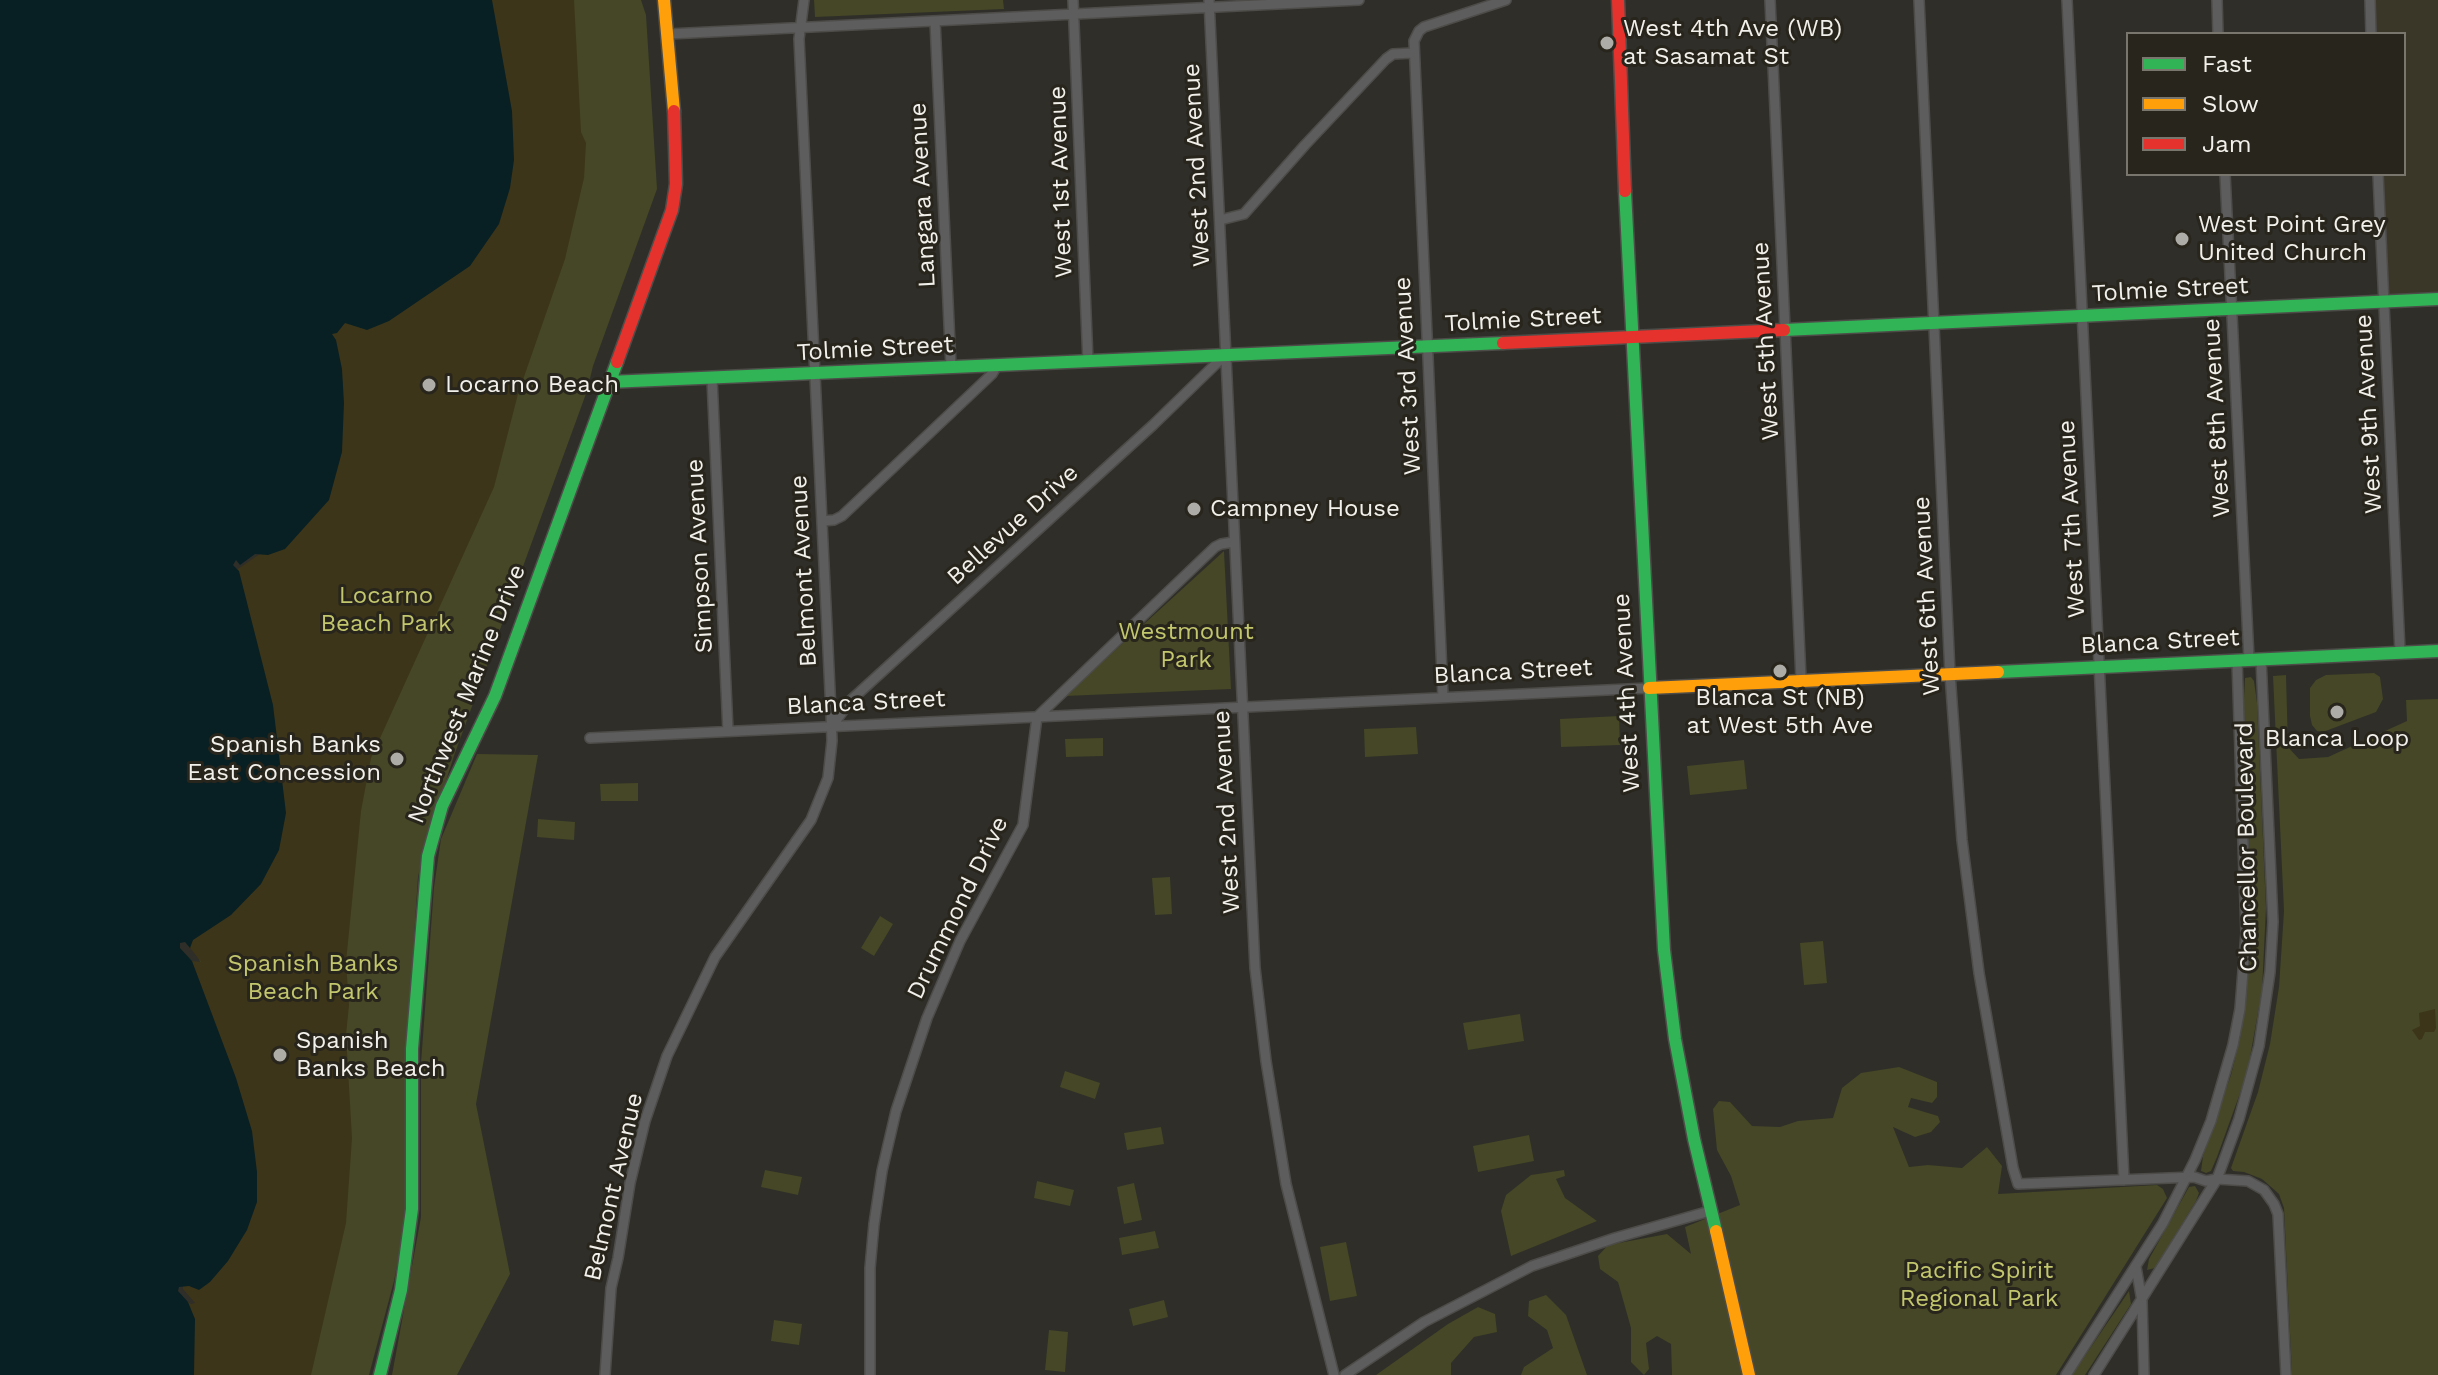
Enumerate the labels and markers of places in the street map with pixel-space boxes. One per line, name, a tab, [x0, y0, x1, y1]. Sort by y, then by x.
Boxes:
place label: West 4th Ave (WB) at Sasamat St	[1623, 15, 1842, 71]
marker: West 4th Ave (WB) at Sasamat St	[1598, 34, 1616, 52]
place label: West Point Grey United Church	[2198, 211, 2386, 267]
marker: West Point Grey United Church	[2173, 230, 2191, 248]
place label: Locarno Beach	[445, 371, 619, 399]
marker: Locarno Beach	[420, 376, 438, 394]
place label: Campney House	[1210, 495, 1400, 523]
marker: Campney House	[1185, 500, 1203, 518]
marker: Blanca St (NB) at West 5th Ave	[1771, 662, 1789, 680]
place label: Blanca St (NB) at West 5th Ave	[1687, 684, 1873, 740]
marker: Blanca Loop	[2328, 703, 2346, 721]
place label: Blanca Loop	[2265, 725, 2409, 753]
place label: Spanish Banks East Concession	[187, 731, 381, 787]
marker: Spanish Banks East Concession	[388, 750, 406, 768]
place label: Spanish Banks Beach	[296, 1027, 446, 1083]
marker: Spanish Banks Beach	[271, 1046, 289, 1064]

